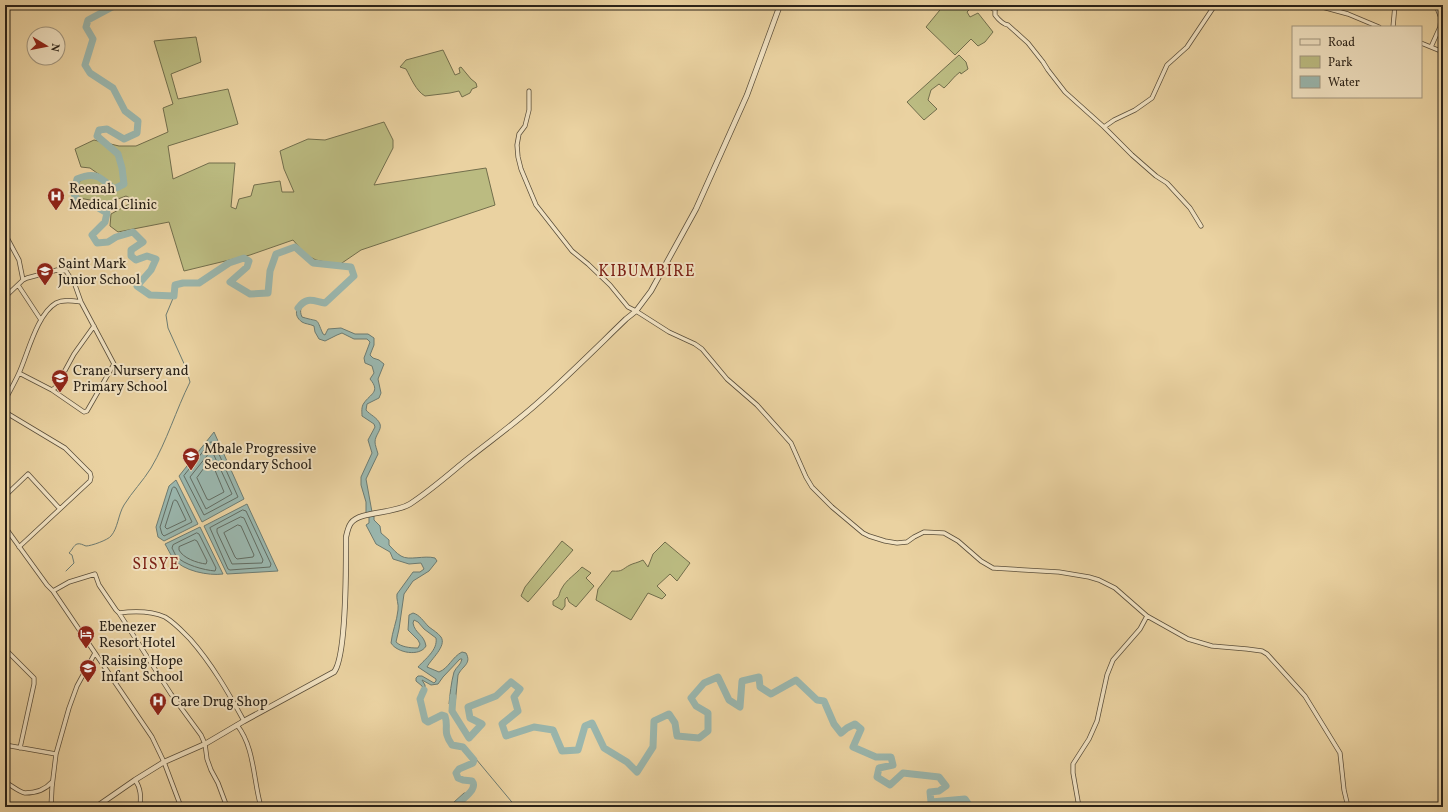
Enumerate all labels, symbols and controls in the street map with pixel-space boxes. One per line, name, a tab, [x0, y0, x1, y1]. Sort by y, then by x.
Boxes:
north arrow	[26, 26, 66, 66]
legend	[1292, 26, 1422, 98]
text: Road	[1328, 35, 1355, 51]
text: N	[46, 42, 62, 53]
text: Park	[1328, 55, 1353, 71]
text: Water	[1328, 75, 1360, 91]
place label: Reenah Medical Clinic	[69, 180, 157, 215]
hospital icon: Reenah Medical Clinic	[46, 186, 66, 211]
place label: Saint Mark Junior School	[58, 255, 140, 290]
school or university icon: Saint Mark Junior School	[35, 261, 55, 286]
district label: KIBUMBIRE	[598, 261, 696, 283]
place label: Crane Nursery and Primary School	[73, 362, 189, 397]
school or university icon: Crane Nursery and Primary School	[50, 368, 70, 393]
place label: Mbale Progressive Secondary School	[204, 440, 317, 475]
school or university icon: Mbale Progressive Secondary School	[181, 446, 201, 471]
district label: SISYE	[132, 554, 180, 576]
place label: Ebenezer Resort Hotel	[99, 618, 176, 653]
hotel icon: Ebenezer Resort Hotel	[76, 624, 96, 649]
place label: Raising Hope Infant School	[101, 652, 183, 687]
school or university icon: Raising Hope Infant School	[78, 658, 98, 683]
hospital icon: Care Drug Shop	[148, 691, 168, 716]
place label: Care Drug Shop	[171, 693, 268, 712]

